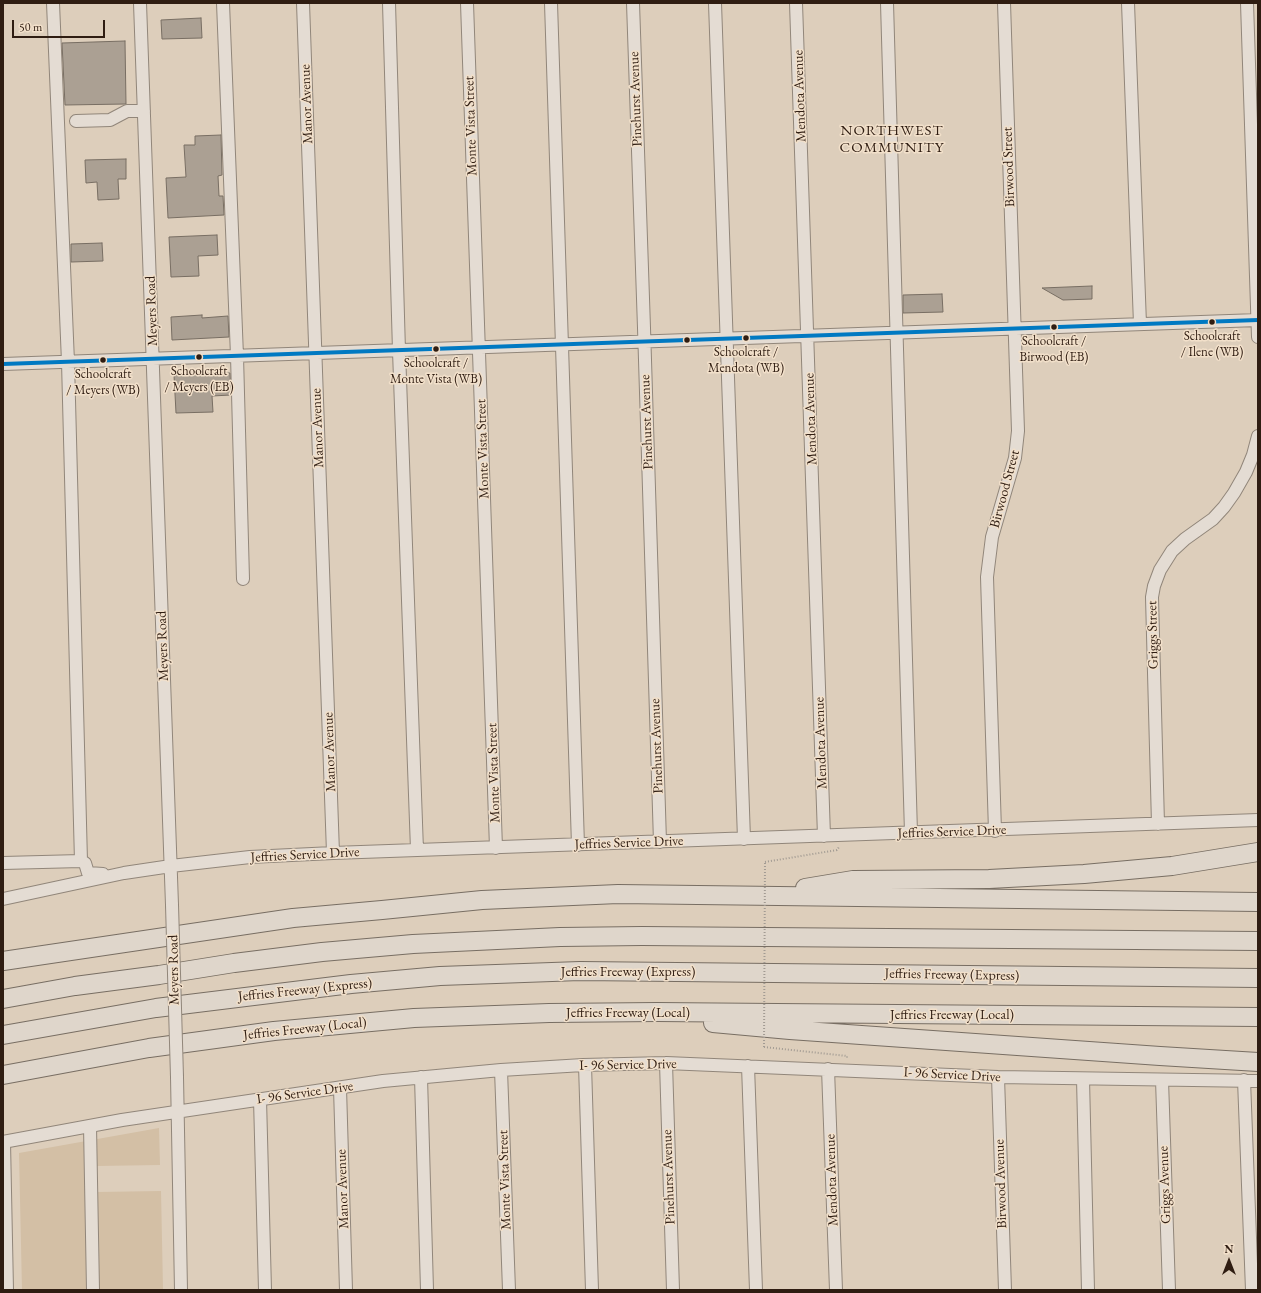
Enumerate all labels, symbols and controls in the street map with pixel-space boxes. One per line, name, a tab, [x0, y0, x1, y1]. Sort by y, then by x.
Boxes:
scale bar	[14, 12, 107, 38]
text: 50 m	[19, 19, 42, 35]
street label: Mendota Avenue	[790, 50, 810, 142]
street label: Pinehurst Avenue	[626, 51, 646, 147]
street label: Manor Avenue	[297, 64, 317, 144]
street label: Monte Vista Street	[461, 76, 481, 176]
district label: NORTHWEST COMMUNITY	[840, 122, 944, 157]
street label: Birwood Street	[999, 127, 1019, 207]
street label: Meyers Road	[142, 276, 162, 346]
marker: Schoolcraft / Ilene (WB)	[1207, 317, 1217, 327]
marker: Schoolcraft / Birwood (EB)	[1049, 322, 1059, 332]
place label: Schoolcraft / Ilene (WB)	[1181, 328, 1243, 359]
marker: Schoolcraft / Mendota (WB)	[741, 333, 751, 343]
place label: Schoolcraft / Birwood (EB)	[1020, 333, 1088, 364]
unlabelled marker	[682, 335, 692, 345]
marker: Schoolcraft / Monte Vista (WB)	[431, 344, 441, 354]
place label: Schoolcraft / Mendota (WB)	[708, 344, 784, 375]
marker: Schoolcraft / Meyers (EB)	[194, 352, 204, 362]
marker: Schoolcraft / Meyers (WB)	[98, 355, 108, 365]
place label: Schoolcraft / Monte Vista (WB)	[390, 355, 482, 386]
place label: Schoolcraft / Meyers (EB)	[164, 363, 234, 394]
place label: Schoolcraft / Meyers (WB)	[66, 366, 140, 397]
street label: Mendota Avenue	[801, 373, 821, 465]
street label: Pinehurst Avenue	[637, 374, 657, 470]
street label: Manor Avenue	[308, 388, 328, 468]
street label: Monte Vista Street	[473, 399, 493, 499]
street label: Birwood Street	[987, 448, 1023, 530]
street label: Griggs Street	[1144, 601, 1162, 669]
street label: Meyers Road	[153, 611, 173, 681]
street label: Mendota Avenue	[811, 697, 831, 789]
street label: Pinehurst Avenue	[647, 698, 667, 794]
street label: Manor Avenue	[320, 712, 340, 792]
street label: Monte Vista Street	[484, 723, 504, 823]
street label: Jeffries Service Drive	[897, 822, 1007, 842]
street label: Jeffries Service Drive	[574, 833, 684, 853]
street label: Jeffries Service Drive	[250, 844, 360, 866]
street label: Meyers Road	[165, 935, 183, 1005]
street label: Jeffries Freeway (Express)	[561, 964, 695, 980]
street label: Jeffries Freeway (Express)	[885, 965, 1019, 985]
street label: Jeffries Freeway (Express)	[237, 975, 373, 1005]
street label: Jeffries Freeway (Local)	[566, 1005, 690, 1021]
street label: Jeffries Freeway (Local)	[890, 1007, 1014, 1023]
street label: Jeffries Freeway (Local)	[243, 1014, 367, 1044]
street label: I- 96 Service Drive	[579, 1056, 677, 1074]
street label: I- 96 Service Drive	[903, 1064, 1001, 1086]
street label: I- 96 Service Drive	[256, 1078, 354, 1108]
street label: Pinehurst Avenue	[659, 1129, 679, 1225]
street label: Monte Vista Street	[495, 1130, 515, 1230]
street label: Mendota Avenue	[822, 1134, 842, 1226]
street label: Birwood Avenue	[991, 1139, 1011, 1229]
street label: Griggs Avenue	[1155, 1146, 1175, 1224]
street label: Manor Avenue	[333, 1149, 353, 1229]
north arrow	[1209, 1241, 1249, 1281]
text: N	[1225, 1242, 1233, 1256]

